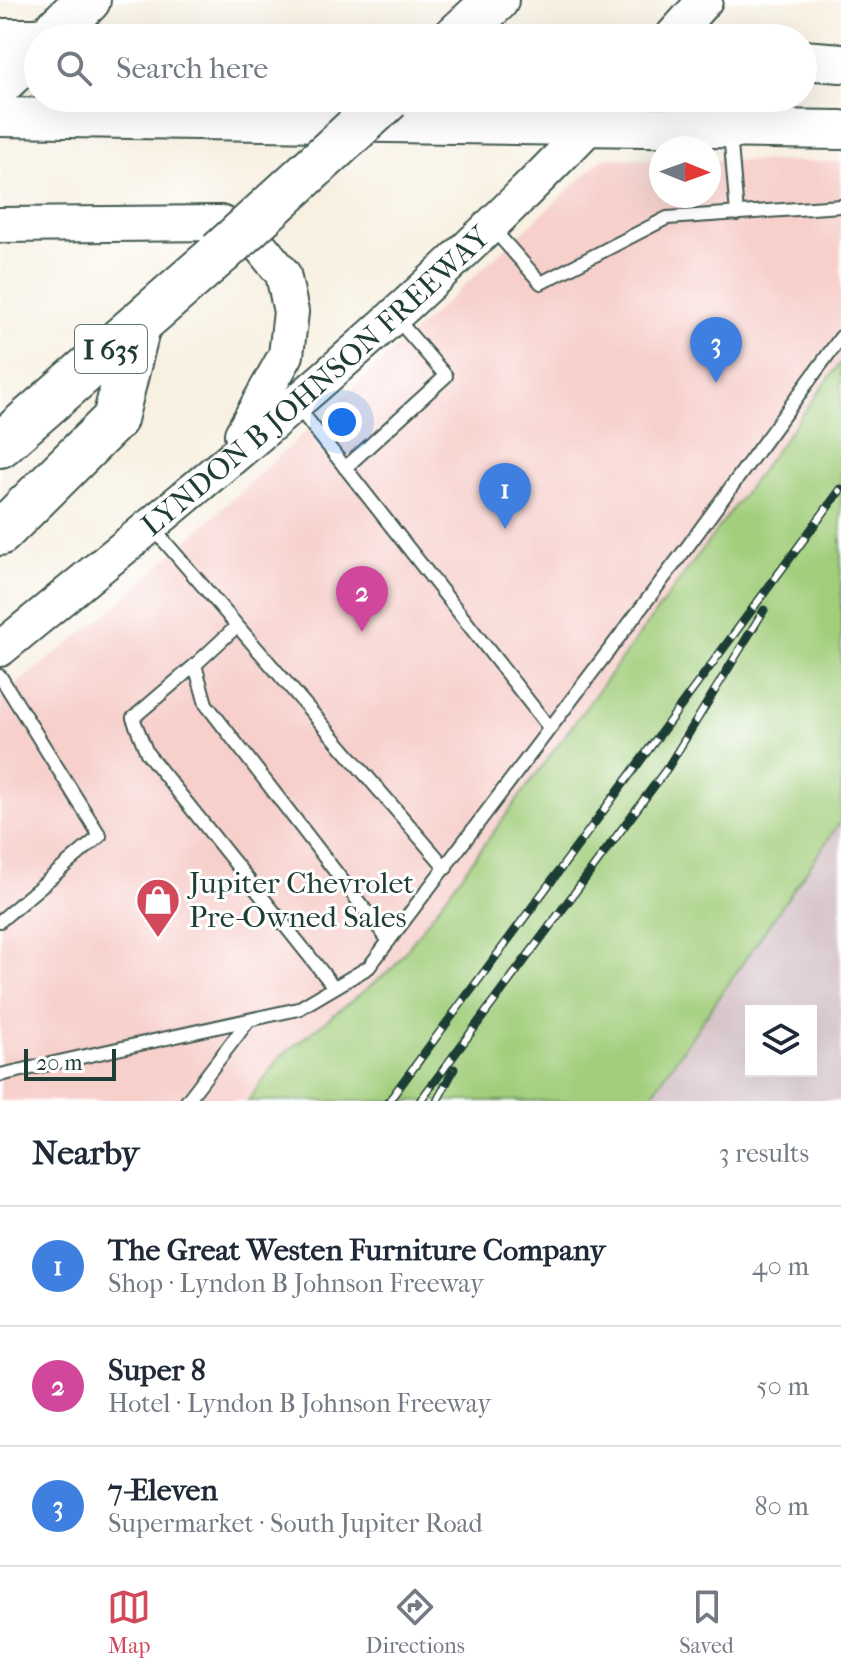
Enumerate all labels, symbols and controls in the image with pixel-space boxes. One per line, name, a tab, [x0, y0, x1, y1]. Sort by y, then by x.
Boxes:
search box	[24, 24, 817, 112]
icon: search	[52, 46, 96, 90]
text: Search here	[116, 51, 268, 86]
north arrow	[649, 136, 721, 208]
street label: LYNDON B JOHNSON FREEWAY	[135, 218, 498, 544]
pin: 3	[690, 317, 742, 383]
road number: I 635	[75, 325, 147, 373]
your location	[322, 402, 362, 442]
pin: 1	[479, 463, 531, 529]
pin: 2	[336, 566, 388, 632]
place label: Jupiter Chevrolet Pre-Owned Sales	[187, 866, 414, 935]
shop icon: Jupiter Chevrolet Pre-Owned Sales	[134, 876, 182, 939]
map controls	[745, 1005, 817, 1077]
button: layers	[745, 1005, 817, 1077]
scale bar	[24, 1045, 116, 1081]
text: 20 m	[36, 1050, 82, 1076]
text: Nearby	[32, 1133, 139, 1173]
text: 3 results	[719, 1138, 809, 1169]
text: The Great Westen Furniture Company	[108, 1233, 606, 1268]
text: 1	[53, 1251, 63, 1282]
text: 40 m	[752, 1251, 809, 1282]
text: Shop · Lyndon B Johnson Freeway	[108, 1268, 484, 1299]
text: Super 8	[108, 1353, 206, 1388]
text: 2	[51, 1371, 65, 1402]
text: 50 m	[756, 1371, 809, 1402]
text: Hotel · Lyndon B Johnson Freeway	[108, 1388, 491, 1419]
text: 7-Eleven	[108, 1473, 218, 1508]
text: 3	[53, 1491, 63, 1522]
text: 80 m	[754, 1491, 809, 1522]
text: Supermarket · South Jupiter Road	[108, 1508, 483, 1539]
tab: Map	[107, 1585, 151, 1659]
tab: Directions	[366, 1585, 465, 1659]
tab: Saved	[679, 1585, 734, 1659]

